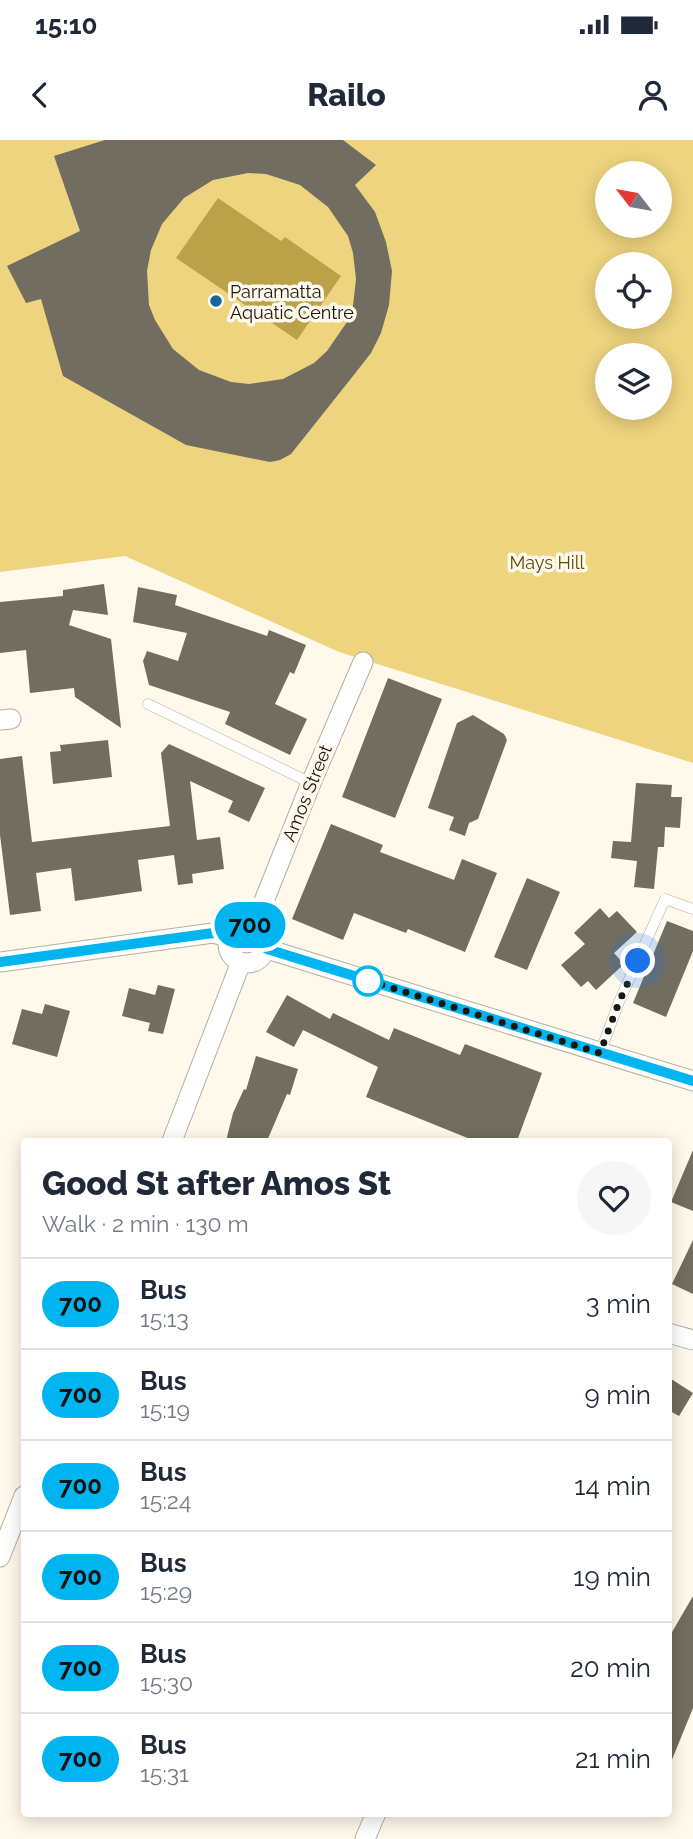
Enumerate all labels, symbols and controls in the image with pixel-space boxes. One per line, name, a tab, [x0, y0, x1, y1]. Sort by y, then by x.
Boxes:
text: 15:10	[35, 10, 97, 40]
icon: back	[21, 76, 59, 114]
text: Railo	[307, 76, 386, 113]
icon: person	[634, 76, 672, 114]
north arrow	[595, 161, 672, 238]
map controls	[595, 161, 672, 420]
button: locate	[595, 252, 672, 329]
place label: Parramatta Aquatic Centre	[230, 281, 354, 323]
marker: Parramatta Aquatic Centre	[208, 293, 224, 309]
button: layers	[595, 343, 672, 420]
park label: Mays Hill	[509, 552, 585, 573]
street label: Amos Street	[278, 741, 336, 845]
line badge: 700	[210, 902, 290, 948]
text: 700	[229, 910, 271, 939]
your location	[620, 943, 655, 978]
unlabelled marker	[353, 966, 383, 996]
button: heart	[577, 1161, 651, 1235]
text: Good St after Amos St	[42, 1164, 391, 1203]
text: Walk · 2 min · 130 m	[42, 1210, 249, 1237]
text: Bus	[140, 1275, 187, 1305]
text: 700	[59, 1289, 102, 1318]
text: 3 min	[586, 1289, 651, 1319]
text: 15:13	[140, 1305, 189, 1332]
text: Bus	[140, 1366, 187, 1396]
text: 700	[59, 1380, 102, 1409]
text: 9 min	[584, 1380, 651, 1410]
text: 15:19	[140, 1396, 190, 1423]
text: Bus	[140, 1457, 187, 1487]
text: 700	[59, 1471, 102, 1500]
text: 14 min	[574, 1471, 651, 1501]
text: 15:24	[140, 1487, 191, 1514]
text: Bus	[140, 1548, 187, 1578]
text: 700	[59, 1562, 102, 1591]
text: 19 min	[573, 1562, 651, 1592]
text: 15:29	[140, 1578, 192, 1605]
text: Bus	[140, 1639, 187, 1669]
text: 700	[59, 1653, 102, 1682]
text: 20 min	[570, 1653, 651, 1683]
text: 15:30	[140, 1669, 193, 1696]
text: Bus	[140, 1730, 187, 1760]
text: 700	[59, 1744, 102, 1773]
text: 21 min	[575, 1744, 651, 1774]
text: 15:31	[140, 1760, 189, 1787]

